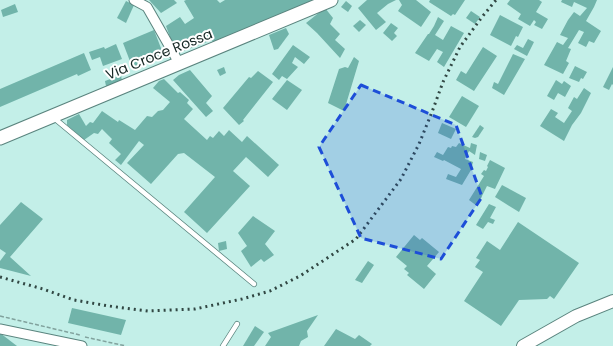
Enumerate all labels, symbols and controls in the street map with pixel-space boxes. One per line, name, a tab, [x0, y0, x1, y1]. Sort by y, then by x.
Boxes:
street label: Via Croce Rossa	[103, 23, 215, 85]

